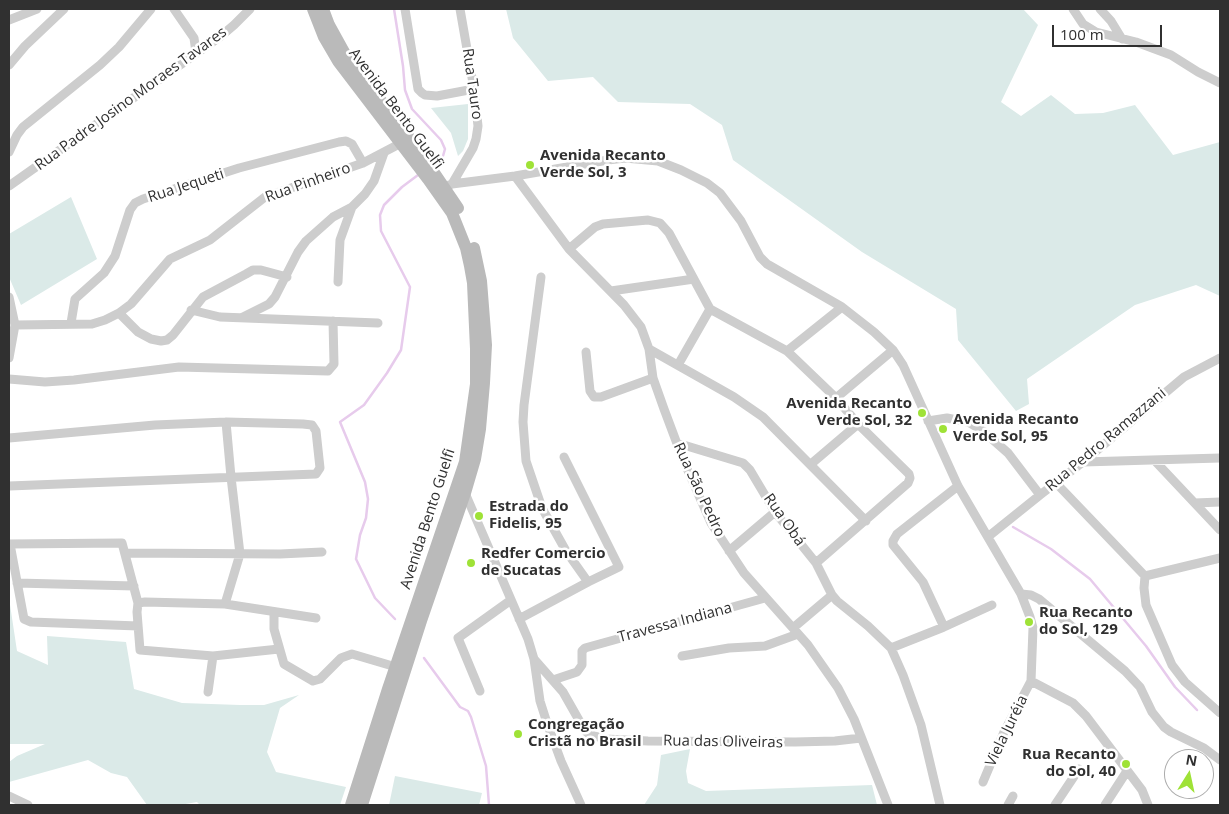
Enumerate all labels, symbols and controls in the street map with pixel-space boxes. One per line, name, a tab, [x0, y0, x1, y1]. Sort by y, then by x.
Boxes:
scale bar	[1054, 15, 1164, 47]
street label: Rua Padre Josino Moraes Tavares	[32, 23, 230, 175]
text: 100 m	[1060, 24, 1104, 44]
street label: Avenida Bento Guelfi	[345, 45, 447, 173]
street label: Rua Tauro	[458, 47, 486, 121]
place label: Avenida Recanto Verde Sol, 3	[540, 147, 666, 182]
street label: Rua Pinheiro	[263, 159, 353, 207]
marker: Avenida Recanto Verde Sol, 3	[524, 159, 536, 171]
street label: Rua Jequeti	[146, 165, 226, 207]
street label: Rua Pedro Ramazzani	[1042, 384, 1170, 496]
place label: Avenida Recanto Verde Sol, 32	[786, 395, 912, 430]
marker: Avenida Recanto Verde Sol, 32	[916, 407, 928, 419]
place label: Avenida Recanto Verde Sol, 95	[953, 411, 1079, 446]
marker: Avenida Recanto Verde Sol, 95	[937, 423, 949, 435]
street label: Rua São Pedro	[669, 440, 729, 540]
street label: Avenida Bento Guelfi	[397, 447, 459, 591]
street label: Rua Obá	[759, 490, 809, 550]
place label: Estrada do Fidelis, 95	[489, 498, 568, 533]
marker: Estrada do Fidelis, 95	[473, 510, 485, 522]
place label: Redfer Comercio de Sucatas	[481, 545, 605, 580]
marker: Redfer Comercio de Sucatas	[465, 557, 477, 569]
street label: Travessa Indiana	[616, 599, 734, 647]
place label: Rua Recanto do Sol, 129	[1039, 604, 1133, 639]
marker: Rua Recanto do Sol, 129	[1023, 616, 1035, 628]
street label: Viela Juréia	[982, 692, 1032, 770]
place label: Congregação Cristã no Brasil	[528, 716, 641, 751]
marker: Congregação Cristã no Brasil	[512, 728, 524, 740]
street label: Rua das Oliveiras	[663, 732, 783, 752]
place label: Rua Recanto do Sol, 40	[1022, 746, 1116, 781]
north arrow	[1164, 749, 1214, 799]
text: N	[1184, 749, 1199, 770]
marker: Rua Recanto do Sol, 40	[1120, 758, 1132, 770]

